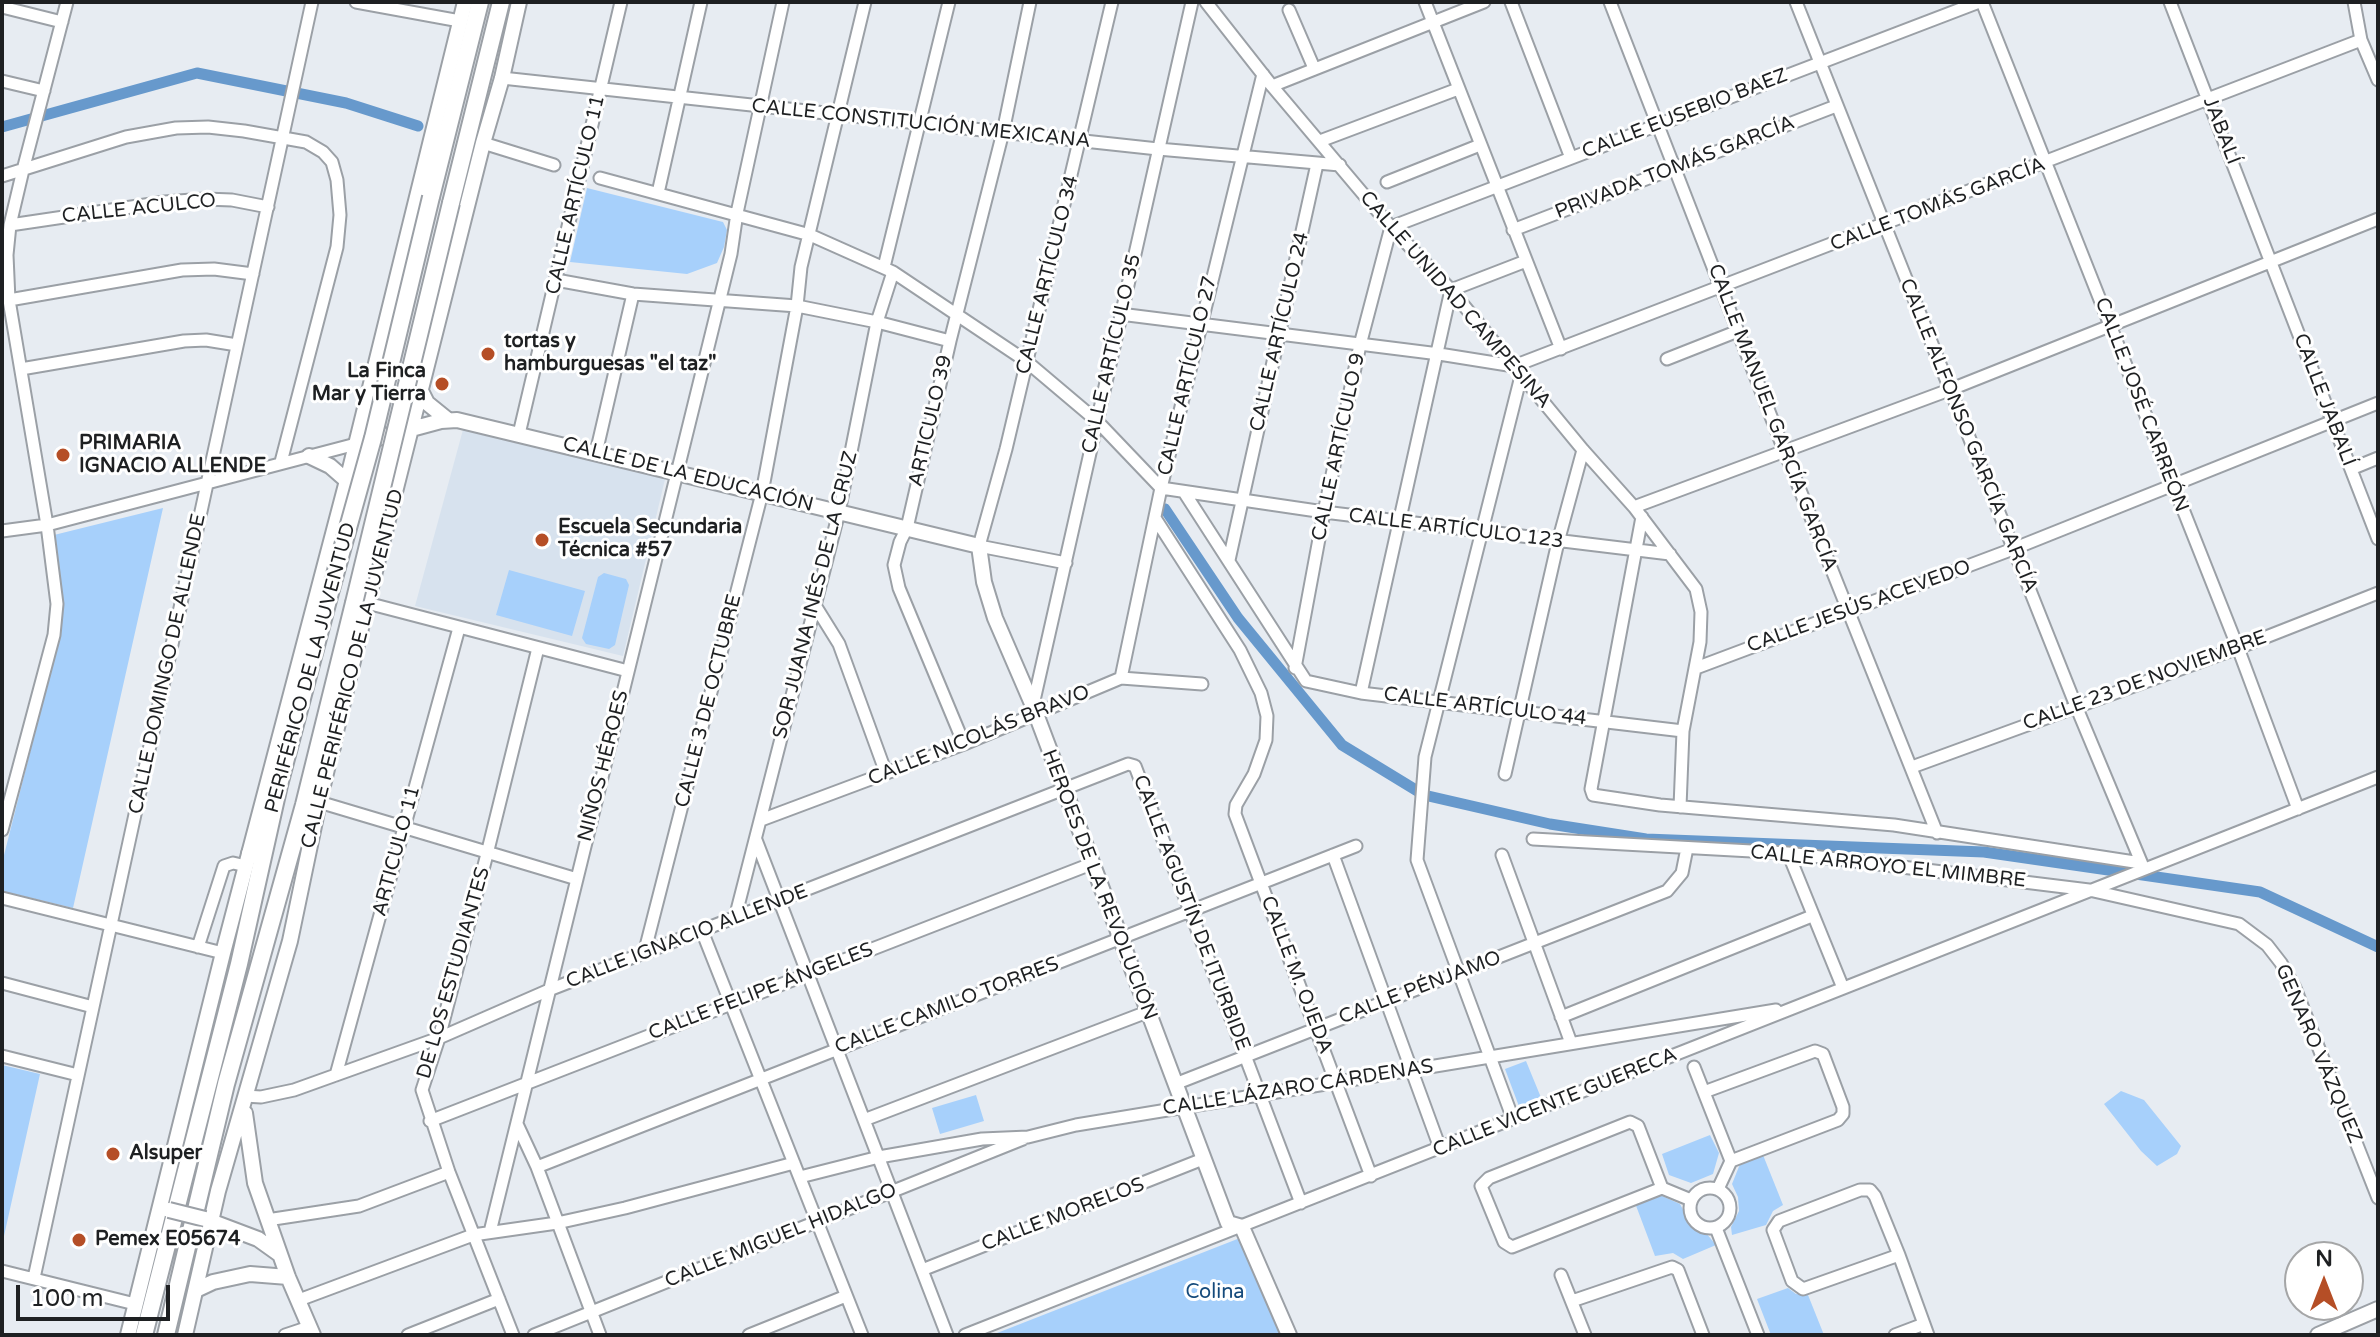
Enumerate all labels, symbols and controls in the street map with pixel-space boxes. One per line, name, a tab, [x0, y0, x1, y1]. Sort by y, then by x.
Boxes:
street label: CALLE EUSEBIO BAEZ	[1579, 64, 1791, 164]
street label: CALLE ARTÍCULO 11	[541, 93, 611, 297]
street label: CALLE CONSTITUCIÓN MEXICANA	[750, 94, 1092, 154]
street label: JABALÍ	[2197, 94, 2245, 168]
street label: PRIVADA TOMÁS GARCÍA	[1552, 111, 1798, 225]
street label: CALLE TOMÁS GARCÍA	[1827, 153, 2049, 257]
street label: CALLE ARTÍCULO 34	[1012, 173, 1084, 377]
street label: CALLE UNIDAD CAMPESINA	[1354, 186, 1556, 414]
street label: CALLE ACULCO	[61, 189, 217, 229]
street label: CALLE ARTÍCULO 24	[1245, 230, 1315, 434]
street label: CALLE ARTÍCULO 35	[1077, 252, 1147, 456]
street label: CALLE MANUEL GARCÍA GARCÍA	[1702, 261, 1842, 575]
street label: CALLE ARTÍCULO 27	[1153, 274, 1223, 478]
street label: CALLE ALFONSO GARCÍA GARCÍA	[1894, 275, 2042, 597]
street label: CALLE JOSÉ CARREÓN	[2089, 294, 2193, 516]
place label: tortas y hamburguesas "el taz"	[504, 330, 716, 377]
street label: CALLE JABALÍ	[2288, 330, 2360, 470]
marker: tortas y hamburguesas "el taz"	[479, 345, 497, 363]
street label: CALLE ARTÍCULO 9	[1307, 351, 1371, 543]
street label: ARTICULO 39	[904, 353, 958, 489]
place label: La Finca Mar y Tierra	[312, 360, 426, 407]
marker: La Finca Mar y Tierra	[433, 375, 451, 393]
place label: PRIMARIA IGNACIO ALLENDE	[79, 432, 266, 479]
street label: CALLE DE LA EDUCACIÓN	[560, 432, 816, 518]
marker: PRIMARIA IGNACIO ALLENDE	[54, 446, 72, 464]
street label: SOR JUANA INÉS DE LA CRUZ	[769, 449, 863, 741]
street label: CALLE PERIFÉRICO DE LA JUVENTUD	[297, 487, 409, 851]
street label: CALLE ARTÍCULO 123	[1347, 504, 1565, 554]
street label: CALLE DOMINGO DE ALLENDE	[124, 512, 212, 816]
place label: Escuela Secundaria Técnica #57	[558, 516, 742, 563]
street label: PERIFÉRICO DE LA JUVENTUD	[261, 520, 361, 816]
marker: Escuela Secundaria Técnica #57	[533, 531, 551, 549]
street label: CALLE JESÚS ACEVEDO	[1744, 555, 1974, 659]
street label: CALLE 3 DE OCTUBRE	[671, 592, 747, 810]
street label: CALLE 23 DE NOVIEMBRE	[2020, 626, 2270, 736]
street label: CALLE NICOLÁS BRAVO	[865, 681, 1093, 791]
street label: CALLE ARTÍCULO 44	[1382, 683, 1588, 731]
street label: NIÑOS HÉROES	[574, 688, 634, 844]
street label: HEROES DE LA REVOLUCIÓN	[1036, 746, 1162, 1024]
street label: CALLE AGUSTÍN DE ITURBIDE	[1127, 772, 1255, 1054]
street label: ARTICULO 11	[368, 783, 426, 919]
street label: CALLE ARROYO EL MIMBRE	[1749, 841, 2027, 893]
street label: DE LOS ESTUDIANTES	[412, 864, 496, 1082]
street label: CALLE IGNACIO ALLENDE	[563, 880, 811, 994]
street label: CALLE M. OJEDA	[1255, 893, 1337, 1057]
street label: CALLE FELIPE ÁNGELES	[645, 938, 877, 1046]
street label: CALLE PÉNJAMO	[1335, 946, 1505, 1030]
street label: CALLE CAMILO TORRES	[832, 952, 1062, 1060]
street label: GENARO VÁZQUEZ	[2269, 961, 2367, 1147]
street label: CALLE VICENTE GUERECA	[1430, 1043, 1680, 1163]
street label: CALLE LÁZARO CÁRDENAS	[1161, 1055, 1435, 1121]
place label: Alsuper	[129, 1142, 202, 1166]
marker: Alsuper	[104, 1145, 122, 1163]
street label: CALLE MORELOS	[978, 1173, 1148, 1257]
street label: CALLE MIGUEL HIDALGO	[662, 1178, 900, 1294]
place label: Pemex E05674	[95, 1228, 241, 1252]
marker: Pemex E05674	[70, 1231, 88, 1249]
north arrow	[2284, 1241, 2364, 1321]
text: N	[2315, 1246, 2333, 1272]
scale bar	[20, 1269, 174, 1319]
park label: Colina	[1185, 1281, 1245, 1305]
text: 100 m	[30, 1284, 104, 1313]

